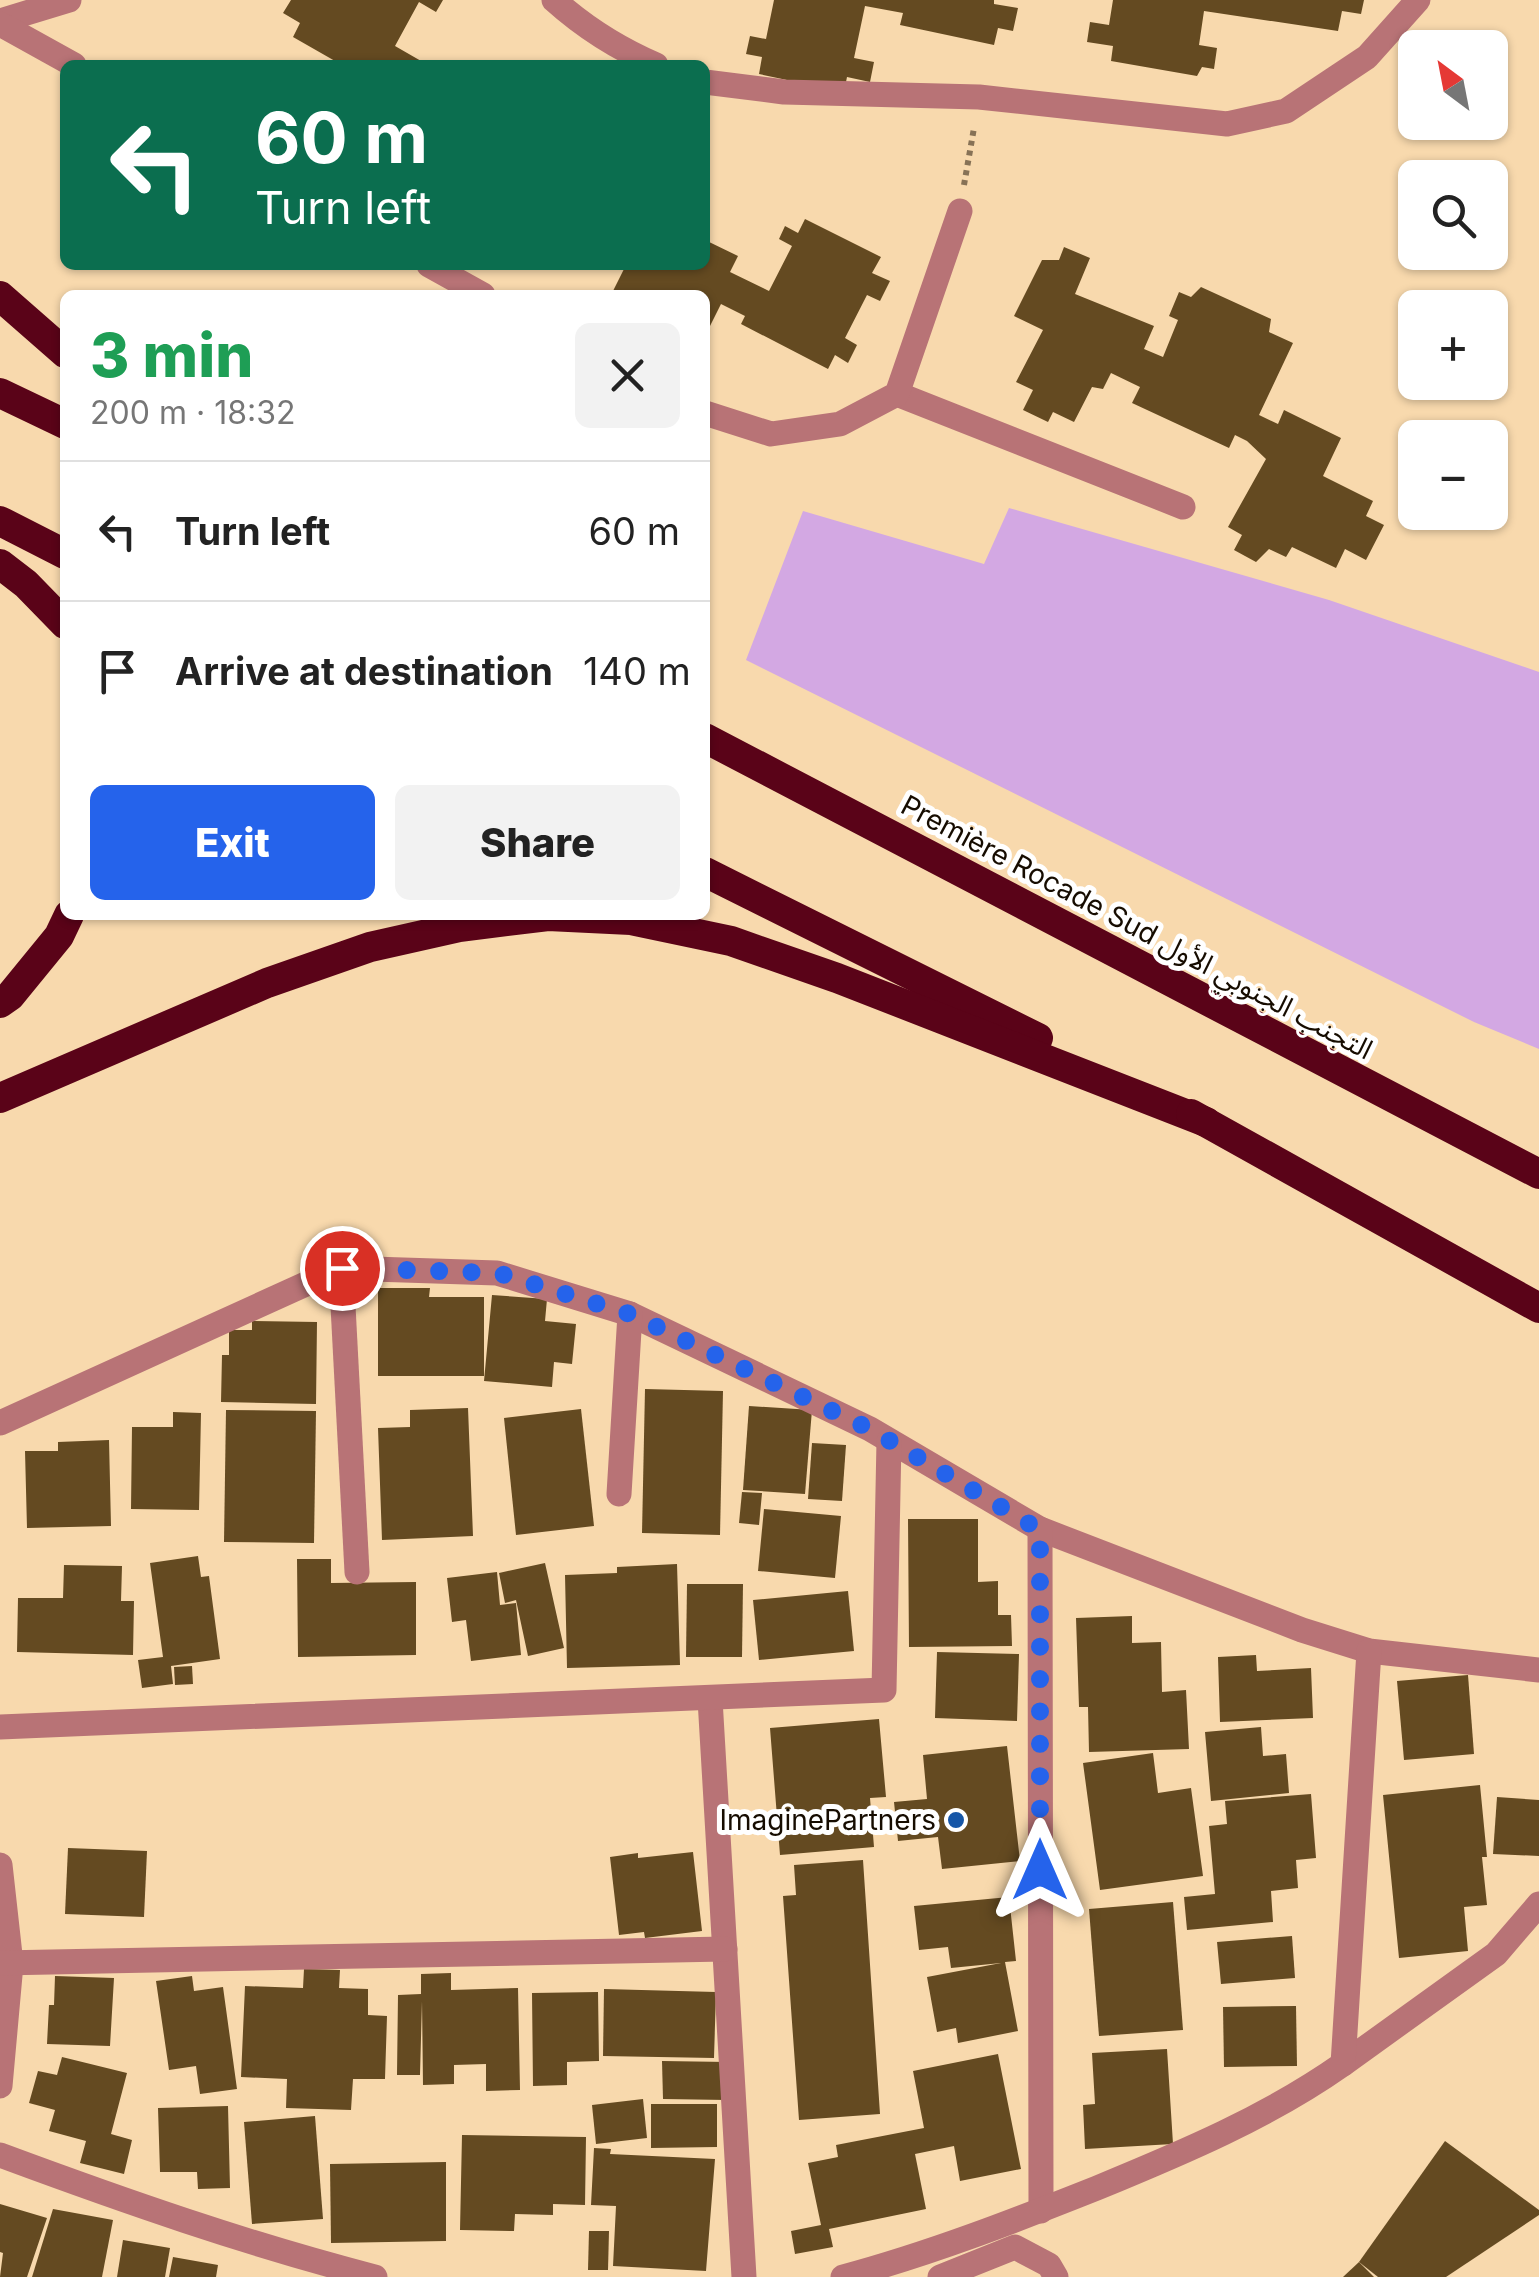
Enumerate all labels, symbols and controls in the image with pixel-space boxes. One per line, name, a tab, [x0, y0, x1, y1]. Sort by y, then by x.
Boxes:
north arrow	[1398, 30, 1508, 140]
map controls	[1398, 30, 1508, 530]
text: 60 m	[255, 95, 428, 180]
icon: left	[90, 100, 220, 230]
button: search	[1398, 160, 1508, 270]
text: Turn left	[255, 180, 431, 235]
button: +	[1398, 290, 1508, 400]
text: 3 min	[90, 319, 253, 391]
button: close	[575, 323, 680, 428]
text: 200 m · 18:32	[90, 393, 295, 432]
button: −	[1398, 420, 1508, 530]
icon: left	[90, 504, 145, 559]
text: Turn left	[175, 508, 330, 554]
text: 60 m	[588, 508, 680, 554]
icon: arrive	[90, 644, 145, 699]
text: Arrive at destination	[175, 648, 553, 694]
text: 140 m	[583, 648, 691, 694]
button: Exit	[90, 785, 375, 900]
button: Share	[395, 785, 680, 900]
street label: Première Rocade Sud التجنب الجنوبي الأول	[893, 788, 1379, 1070]
pin	[300, 1226, 385, 1311]
icon: arrive	[315, 1241, 370, 1296]
place label: ImaginePartners	[719, 1803, 936, 1837]
marker: ImaginePartners	[945, 1809, 967, 1831]
position arrow	[988, 1818, 1092, 1922]

